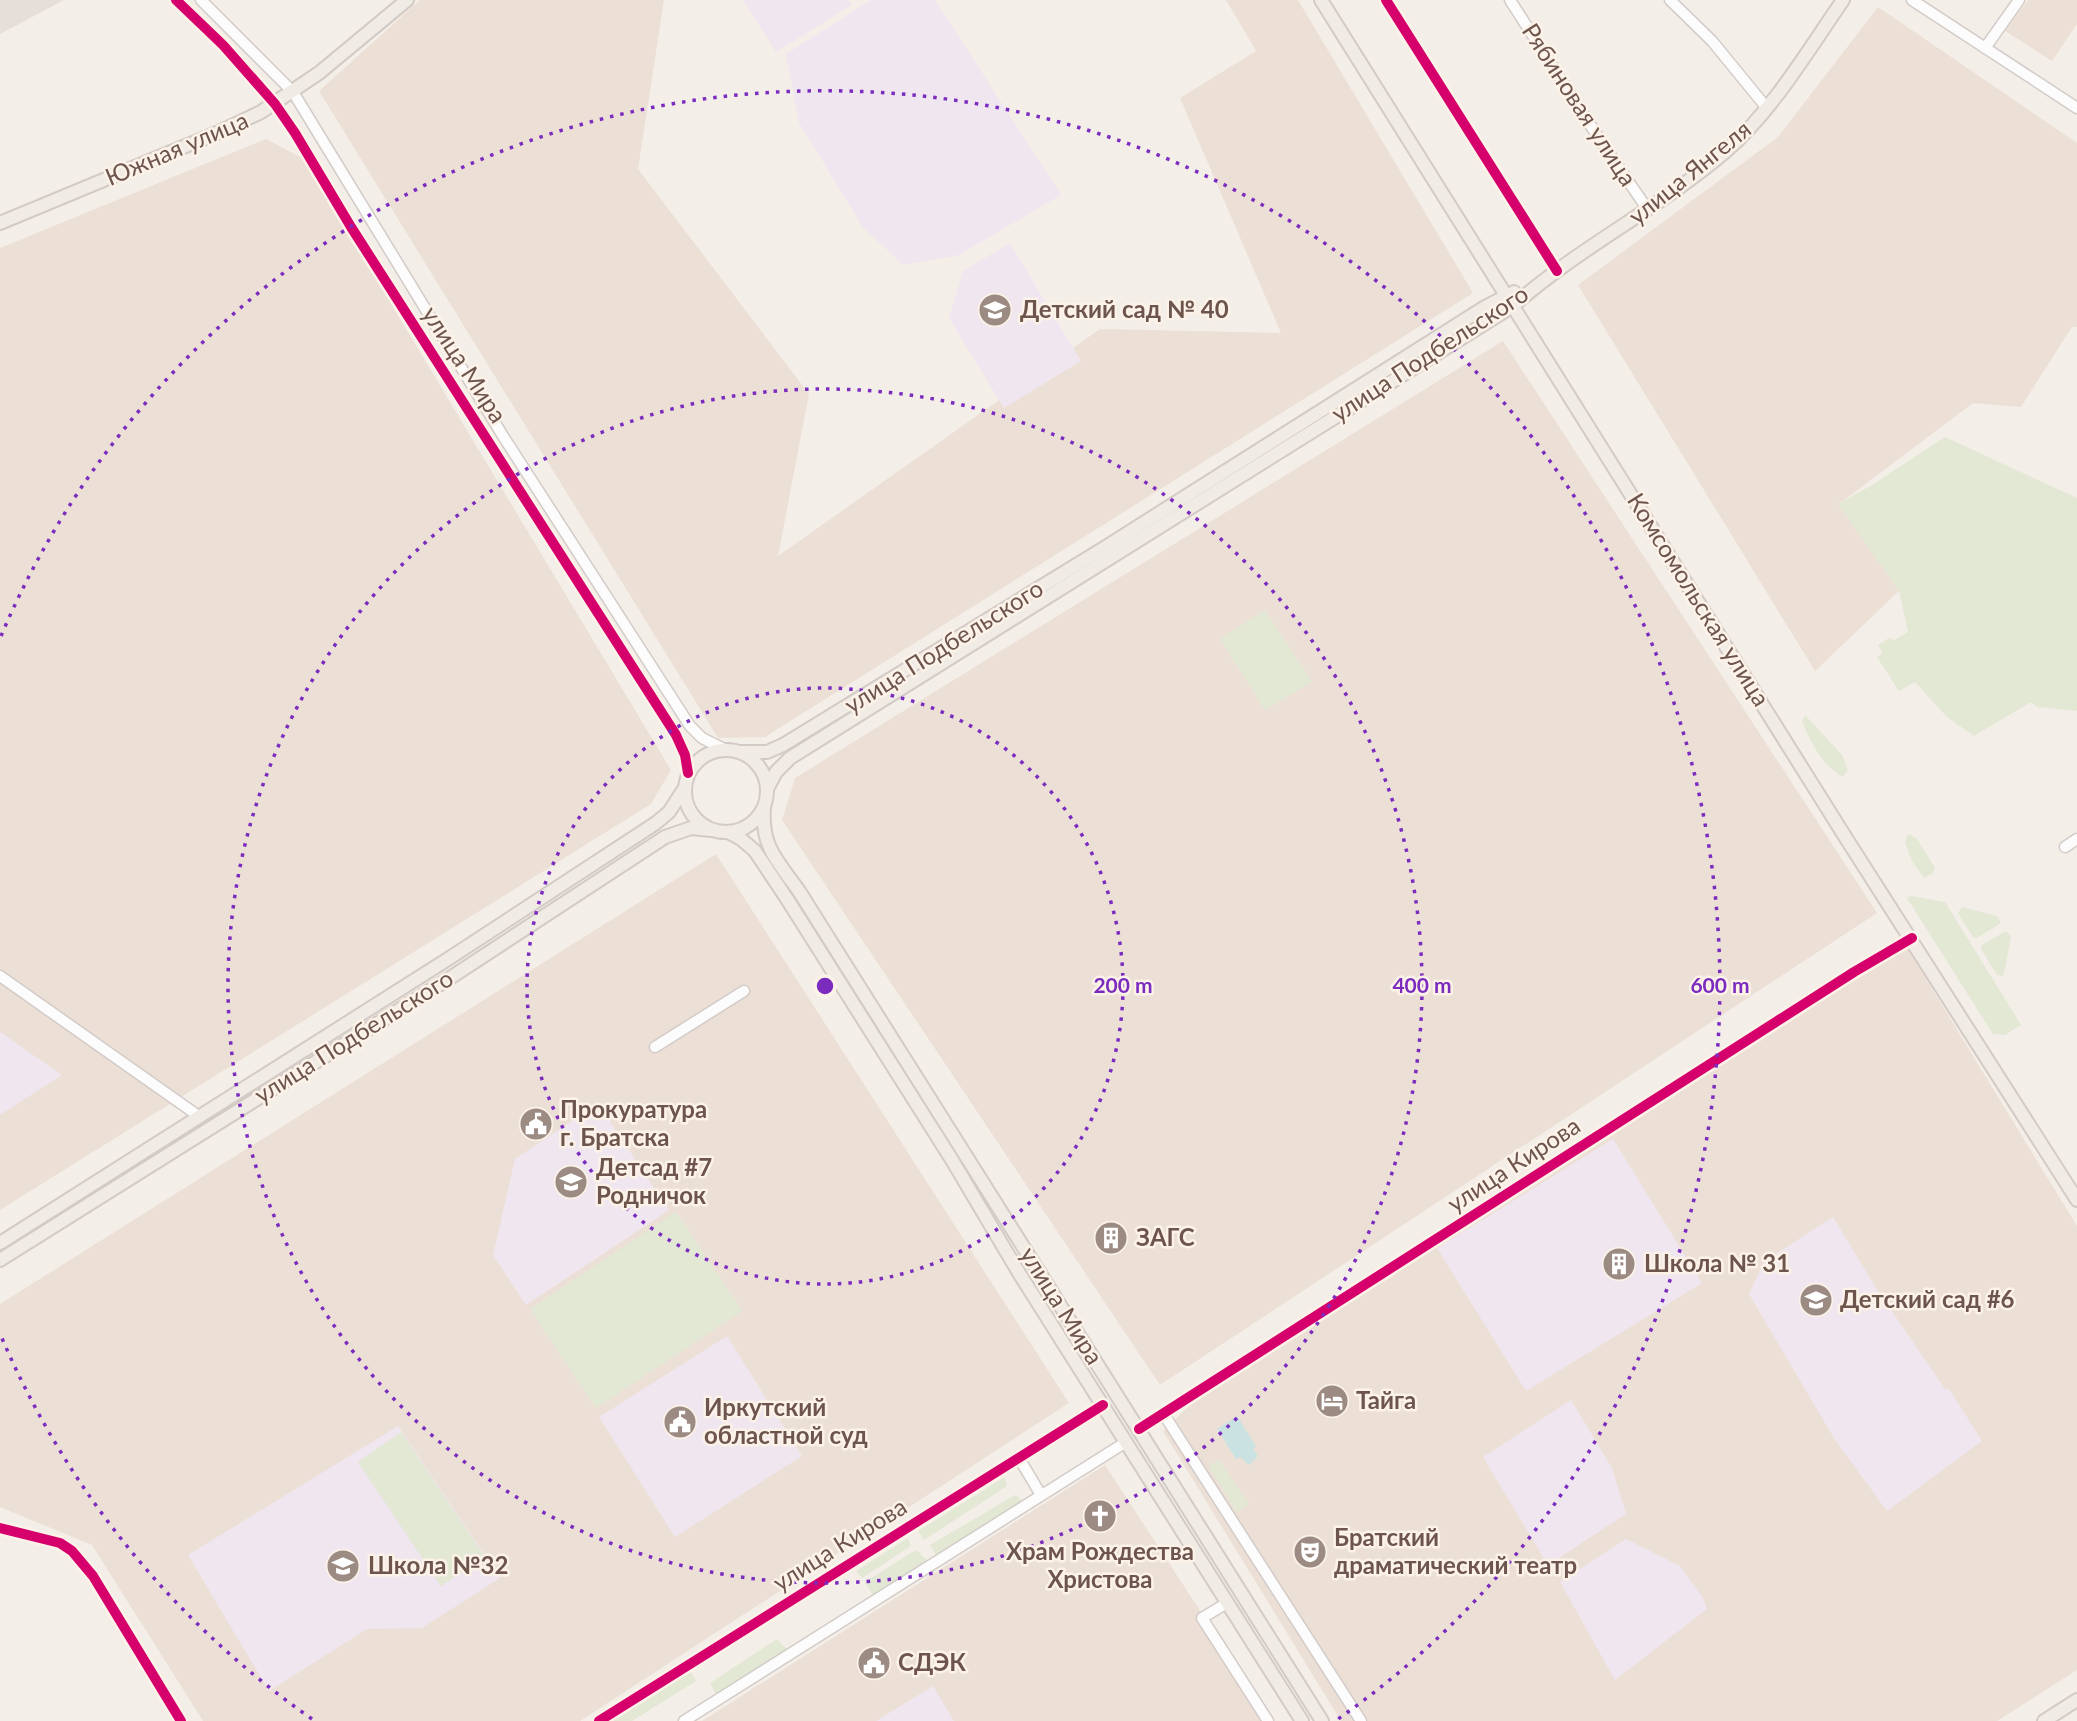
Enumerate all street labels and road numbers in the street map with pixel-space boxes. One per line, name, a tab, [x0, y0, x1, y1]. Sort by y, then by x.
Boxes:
street label: Рябиновая улица	[1517, 17, 1644, 191]
street label: Южная улица	[101, 104, 252, 191]
street label: улица Янгеля	[1622, 114, 1756, 230]
street label: улица Подбельского	[1325, 278, 1533, 427]
street label: улица Мира	[417, 301, 514, 428]
street label: Комсомольская улица	[1622, 487, 1777, 711]
street label: улица Подбельского	[838, 573, 1048, 719]
street label: улица Подбельского	[248, 963, 458, 1109]
street label: улица Кирова	[1441, 1110, 1585, 1217]
street label: улица Мира	[1015, 1241, 1110, 1369]
street label: улица Кирова	[767, 1491, 911, 1596]

